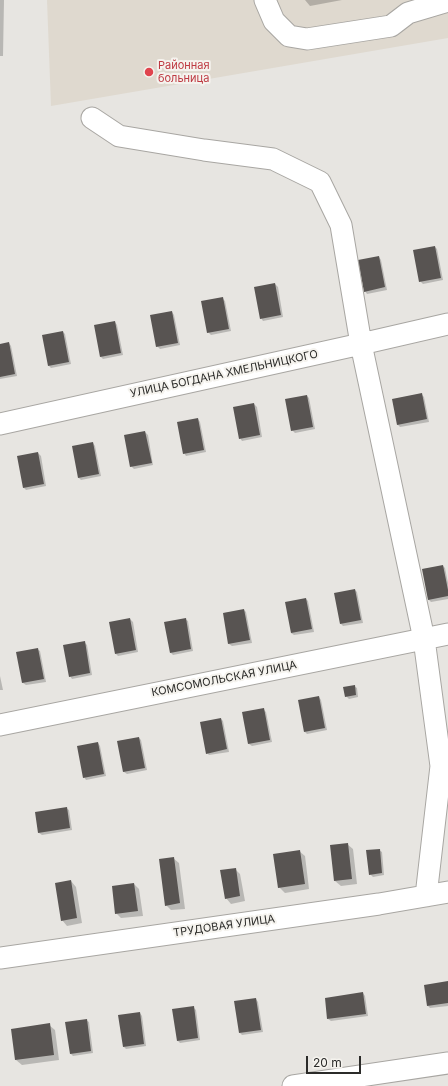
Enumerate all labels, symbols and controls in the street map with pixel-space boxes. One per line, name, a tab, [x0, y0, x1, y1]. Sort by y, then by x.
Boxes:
place label: Районная больница	[158, 59, 210, 85]
marker: Районная больница	[143, 66, 155, 78]
street label: УЛИЦА БОГДАНА ХМЕЛЬНИЦКОГО	[129, 348, 319, 400]
street label: КОМСОМОЛЬСКАЯ УЛИЦА	[150, 658, 298, 700]
street label: ТРУДОВАЯ УЛИЦА	[172, 912, 276, 940]
scale bar	[308, 1048, 363, 1074]
text: 20 m	[313, 1055, 342, 1070]

